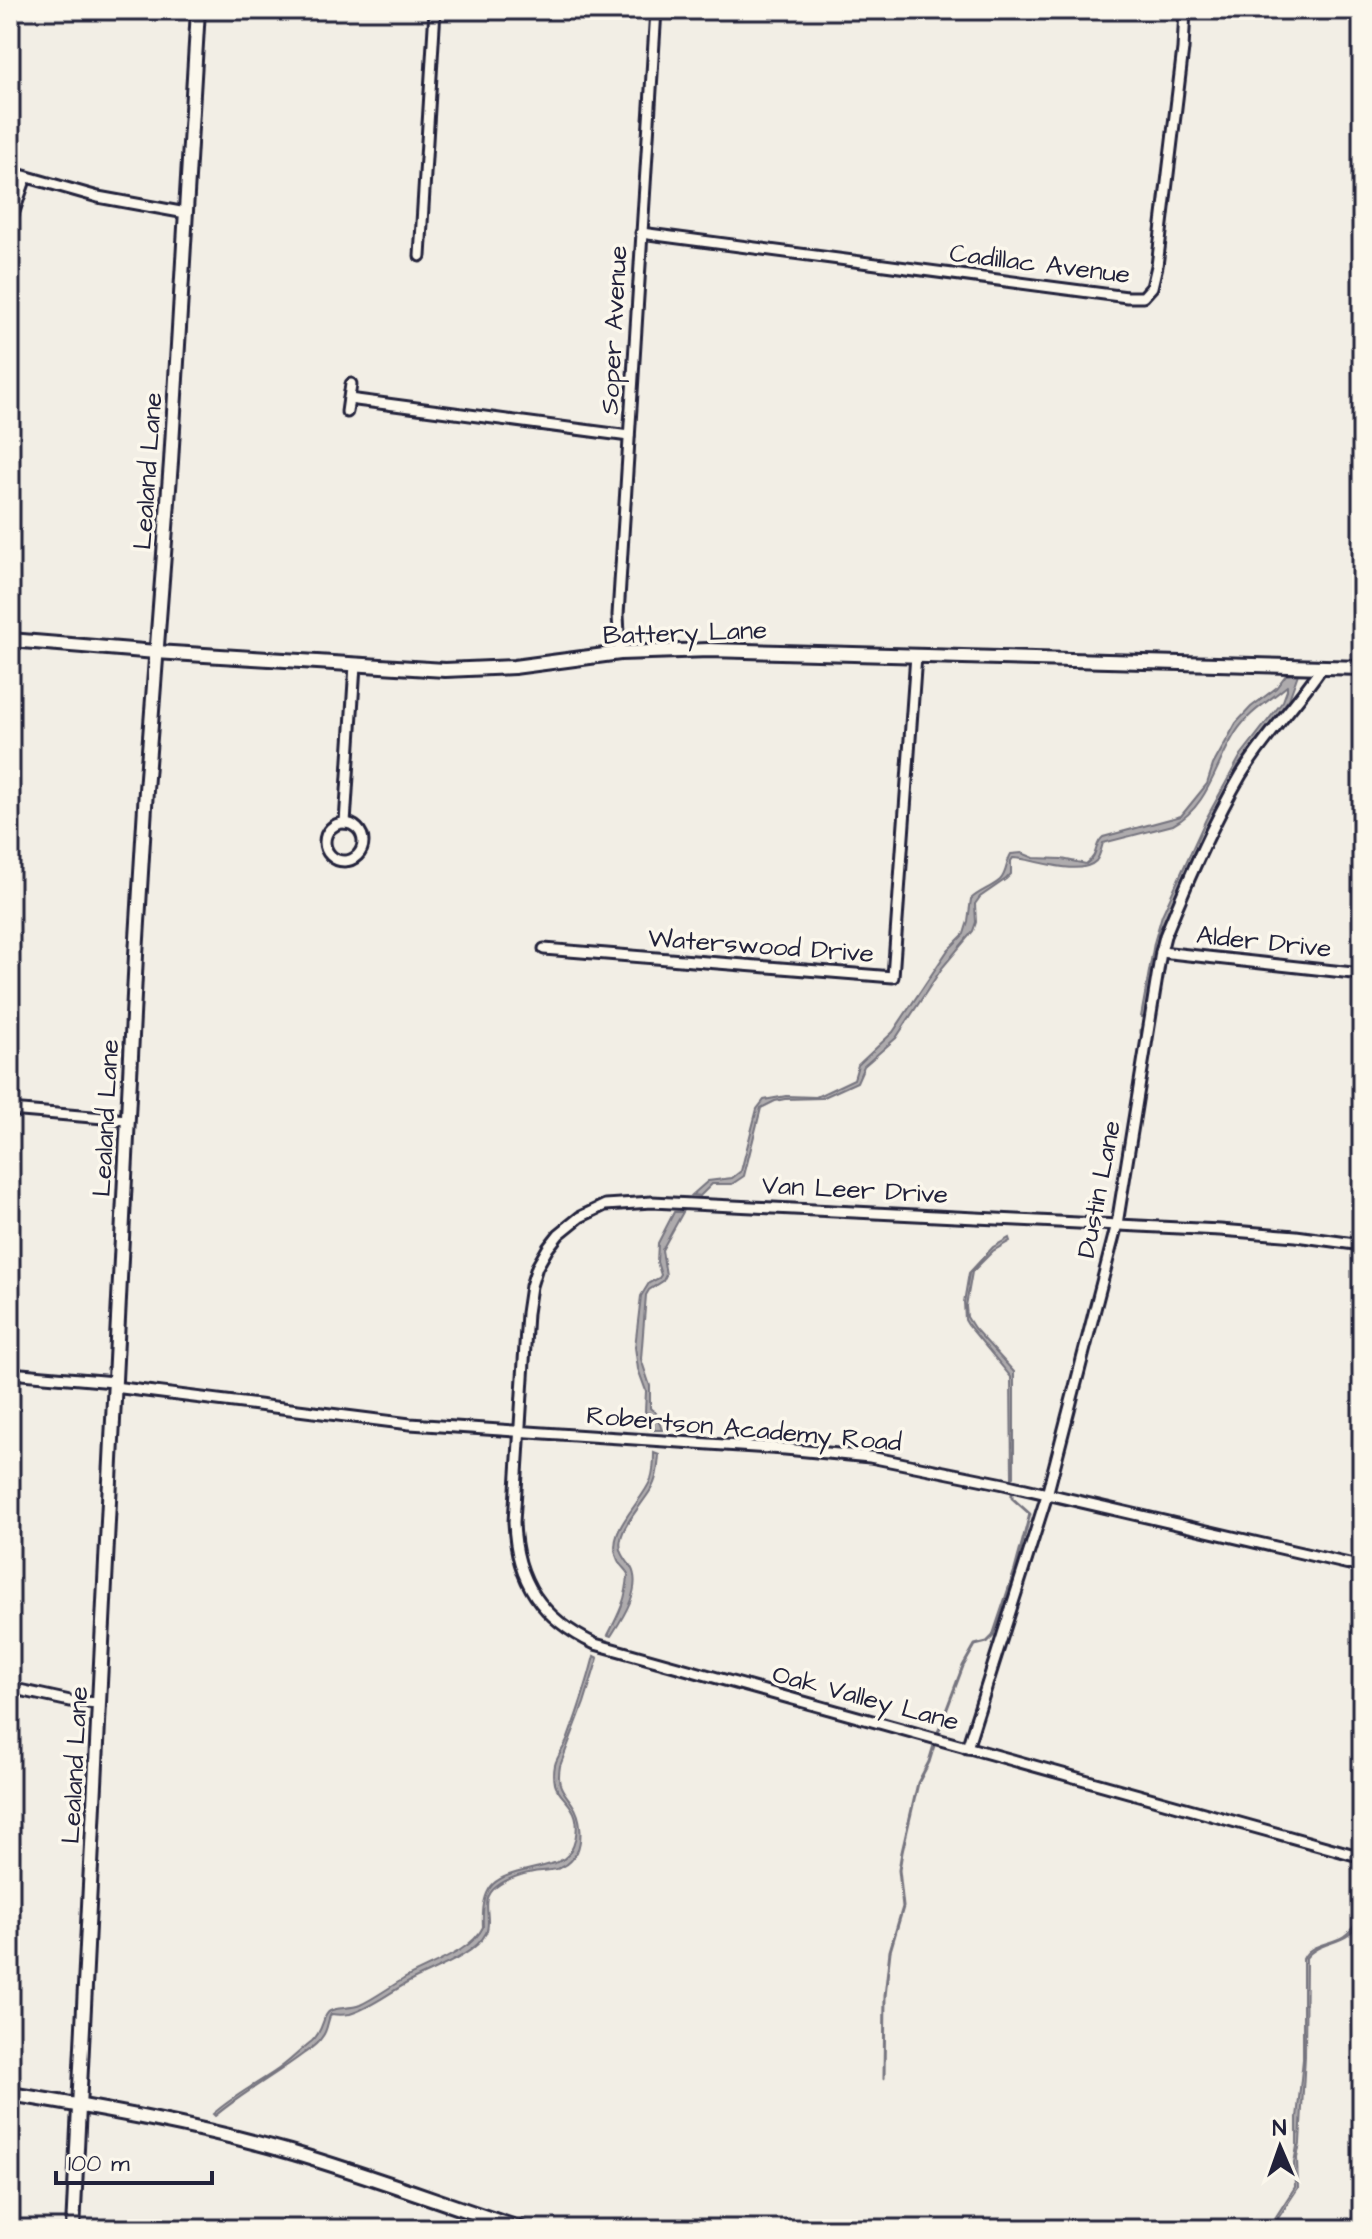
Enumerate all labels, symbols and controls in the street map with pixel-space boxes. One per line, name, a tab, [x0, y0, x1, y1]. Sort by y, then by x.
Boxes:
street label: Cadillac Avenue	[948, 235, 1132, 293]
street label: Soper Avenue	[592, 245, 636, 415]
street label: Lealand Lane	[125, 391, 171, 551]
street label: Battery Lane	[602, 612, 768, 656]
street label: Alder Drive	[1195, 917, 1333, 967]
street label: Waterswood Drive	[647, 920, 875, 972]
street label: Lealand Lane	[84, 1038, 128, 1198]
street label: Dustin Lane	[1068, 1117, 1130, 1261]
street label: Van Leer Drive	[761, 1167, 949, 1213]
street label: Robertson Academy Road	[585, 1397, 903, 1463]
street label: Oak Valley Lane	[768, 1656, 963, 1742]
street label: Lealand Lane	[53, 1685, 97, 1845]
north arrow	[1240, 2107, 1320, 2187]
text: N	[1272, 2113, 1287, 2144]
scale bar	[56, 2135, 212, 2185]
text: 100 m	[68, 2147, 130, 2181]

